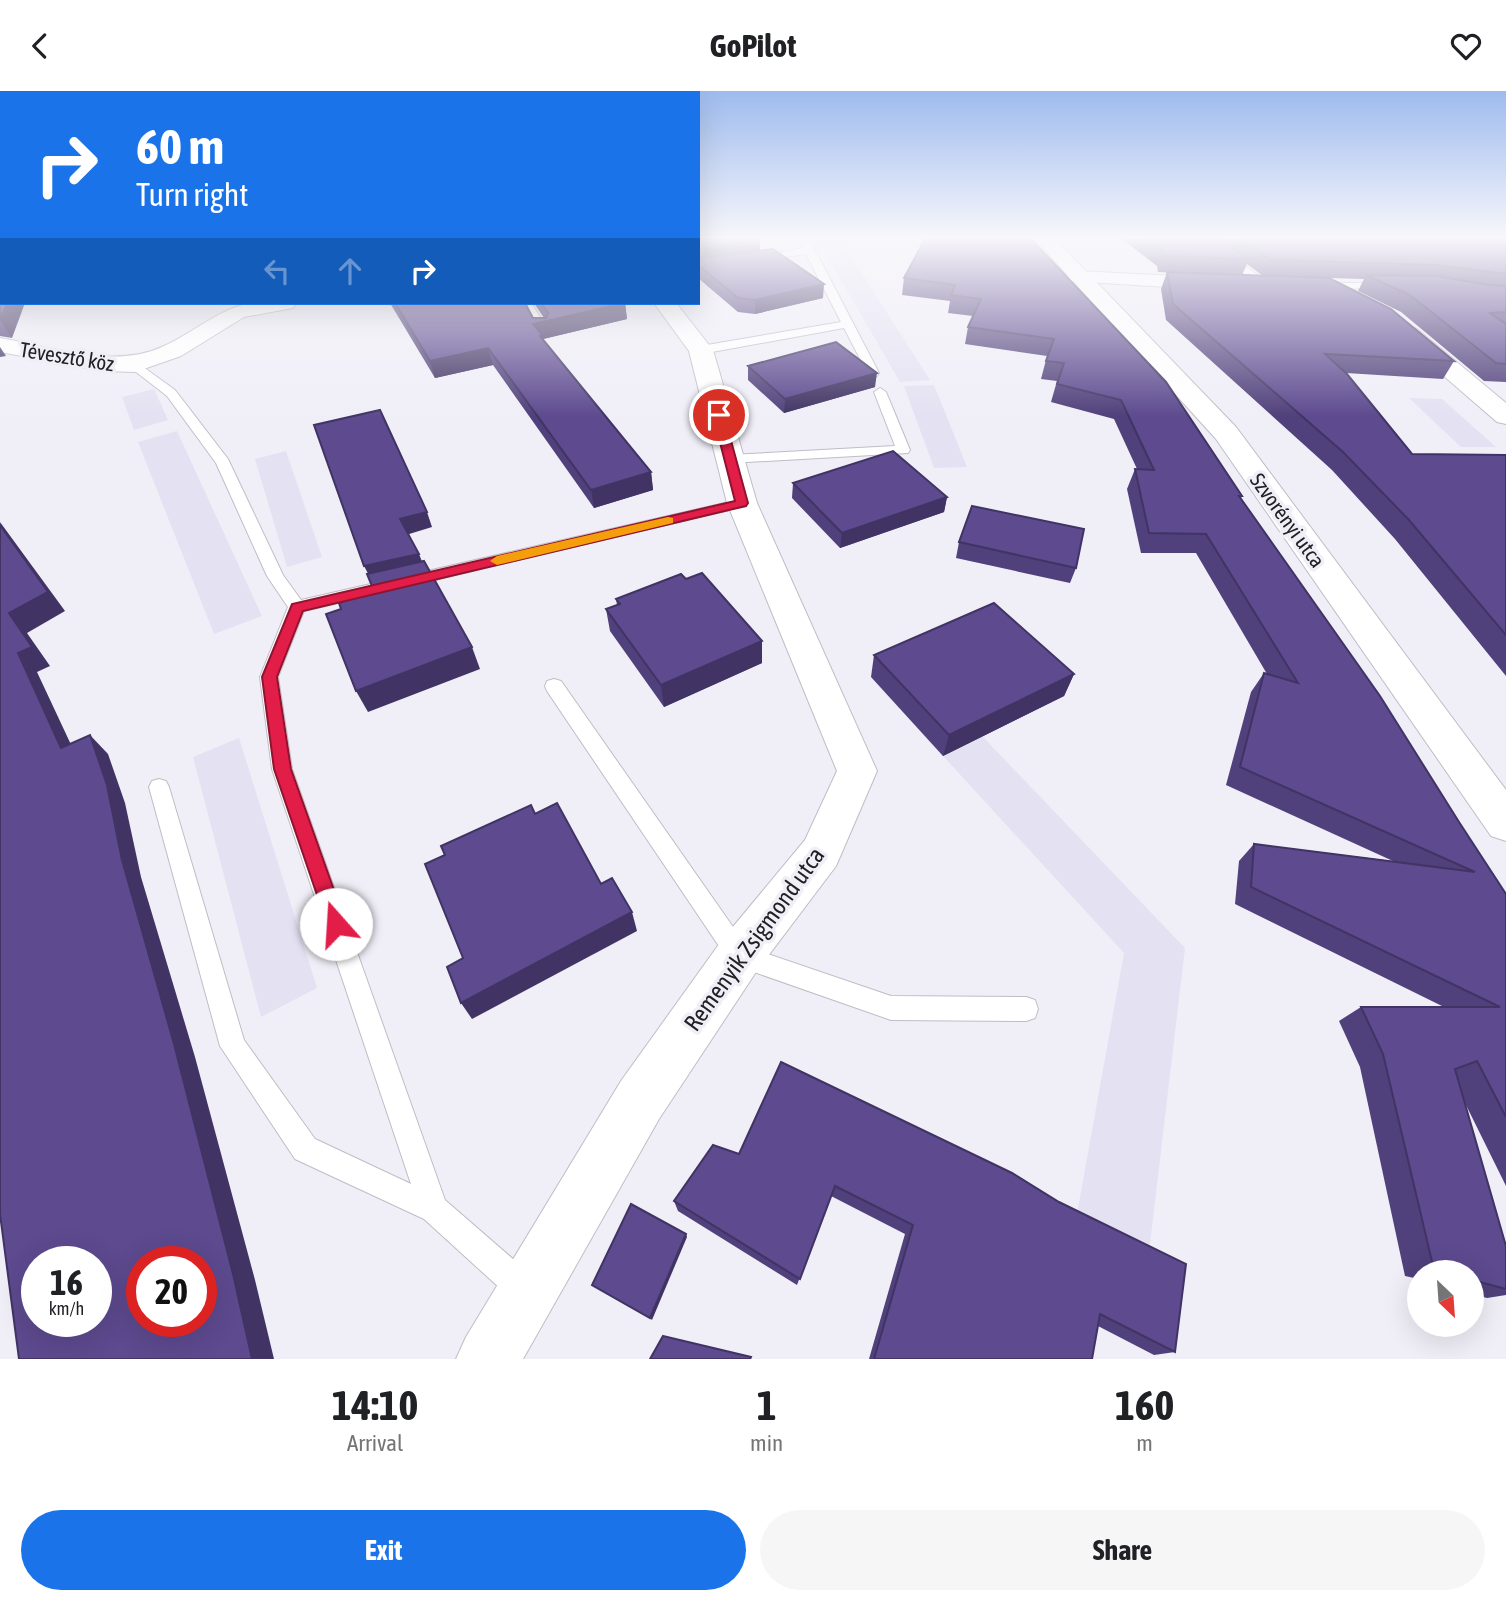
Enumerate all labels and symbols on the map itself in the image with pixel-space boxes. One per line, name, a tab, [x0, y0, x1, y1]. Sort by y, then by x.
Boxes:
street label: Tévesztő köz	[18, 337, 116, 375]
pin	[689, 385, 749, 445]
street label: Szvorényi utca	[1246, 468, 1330, 572]
street label: Remenyik Zsigmond utca	[678, 842, 830, 1036]
position arrow	[299, 887, 373, 961]
speed limit sign: 20	[126, 1246, 217, 1337]
north arrow	[1407, 1260, 1484, 1337]

